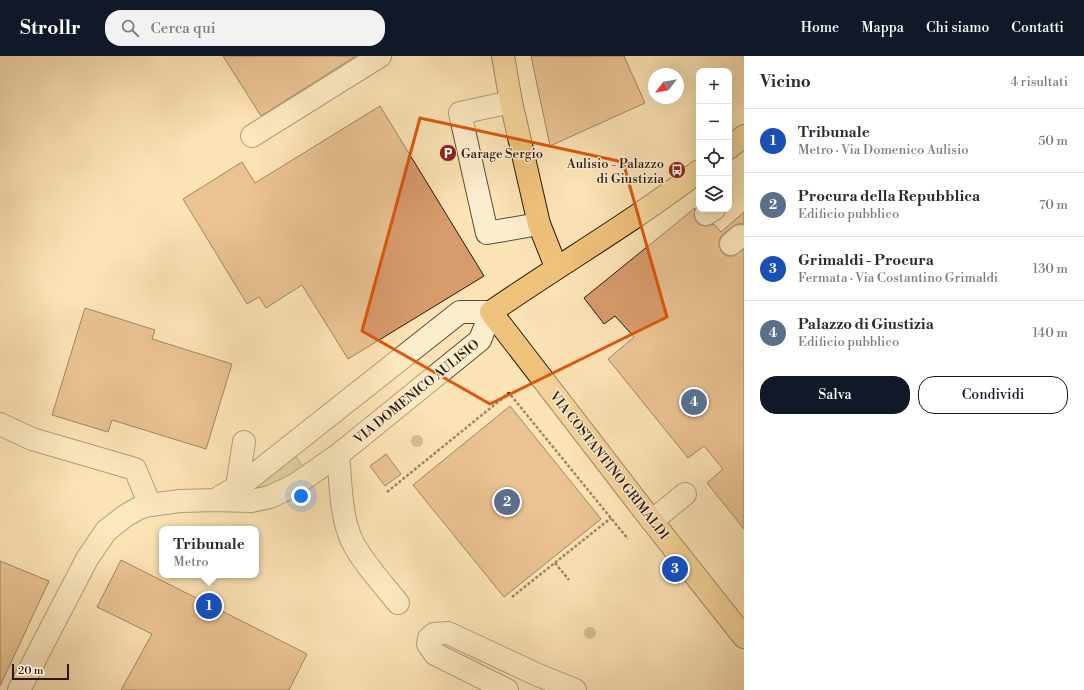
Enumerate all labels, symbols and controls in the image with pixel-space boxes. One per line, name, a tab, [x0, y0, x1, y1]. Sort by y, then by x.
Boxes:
search box	[105, 10, 385, 46]
text: Strollr	[20, 16, 81, 40]
icon: search	[119, 17, 141, 39]
text: Cerca qui	[151, 19, 216, 38]
text: Home	[801, 19, 839, 37]
text: Mappa	[861, 19, 904, 37]
text: Chi siamo	[926, 19, 989, 37]
text: Contatti	[1011, 19, 1064, 37]
north arrow	[648, 68, 684, 104]
map controls	[696, 68, 732, 212]
button: +	[696, 68, 732, 104]
text: Vicino	[760, 71, 811, 93]
text: 4 risultati	[1010, 74, 1068, 90]
button: −	[696, 104, 732, 140]
text: Tribunale	[798, 123, 870, 142]
text: 1	[770, 133, 776, 149]
text: 50 m	[1038, 133, 1068, 149]
button: locate	[696, 140, 732, 176]
text: Metro · Via Domenico Aulisio	[798, 142, 969, 158]
parking icon: Garage Sergio	[438, 143, 458, 163]
place label: Garage Sergio	[461, 146, 543, 162]
place label: Aulisio - Palazzo di Giustizia	[566, 156, 664, 187]
bus stop icon: Aulisio - Palazzo di Giustizia	[667, 160, 687, 180]
button: layers	[696, 176, 732, 212]
text: Procura della Repubblica	[798, 187, 980, 206]
text: 2	[769, 197, 777, 213]
text: 70 m	[1039, 197, 1068, 213]
text: Edificio pubblico	[798, 206, 899, 222]
text: Grimaldi - Procura	[798, 251, 934, 270]
text: 3	[769, 261, 777, 277]
text: 130 m	[1033, 261, 1068, 277]
text: Fermata · Via Costantino Grimaldi	[798, 270, 998, 286]
text: Palazzo di Giustizia	[798, 315, 934, 334]
text: 4	[769, 325, 777, 341]
text: 140 m	[1032, 325, 1068, 341]
text: Edificio pubblico	[798, 334, 899, 350]
street label: VIA DOMENICO AULISIO	[350, 336, 483, 448]
button: Salva	[760, 376, 910, 414]
button: Condividi	[918, 376, 1068, 414]
pin: 4	[681, 387, 707, 417]
street label: VIA COSTANTINO GRIMALDI	[546, 388, 672, 543]
your location	[291, 486, 311, 506]
pin: 2	[494, 487, 520, 517]
popup	[159, 526, 259, 578]
text: Tribunale	[173, 535, 245, 554]
text: Metro	[173, 554, 209, 570]
pin: 3	[662, 554, 688, 584]
pin: 1	[196, 591, 222, 621]
scale bar	[12, 662, 69, 681]
text: 20 m	[18, 664, 43, 678]

